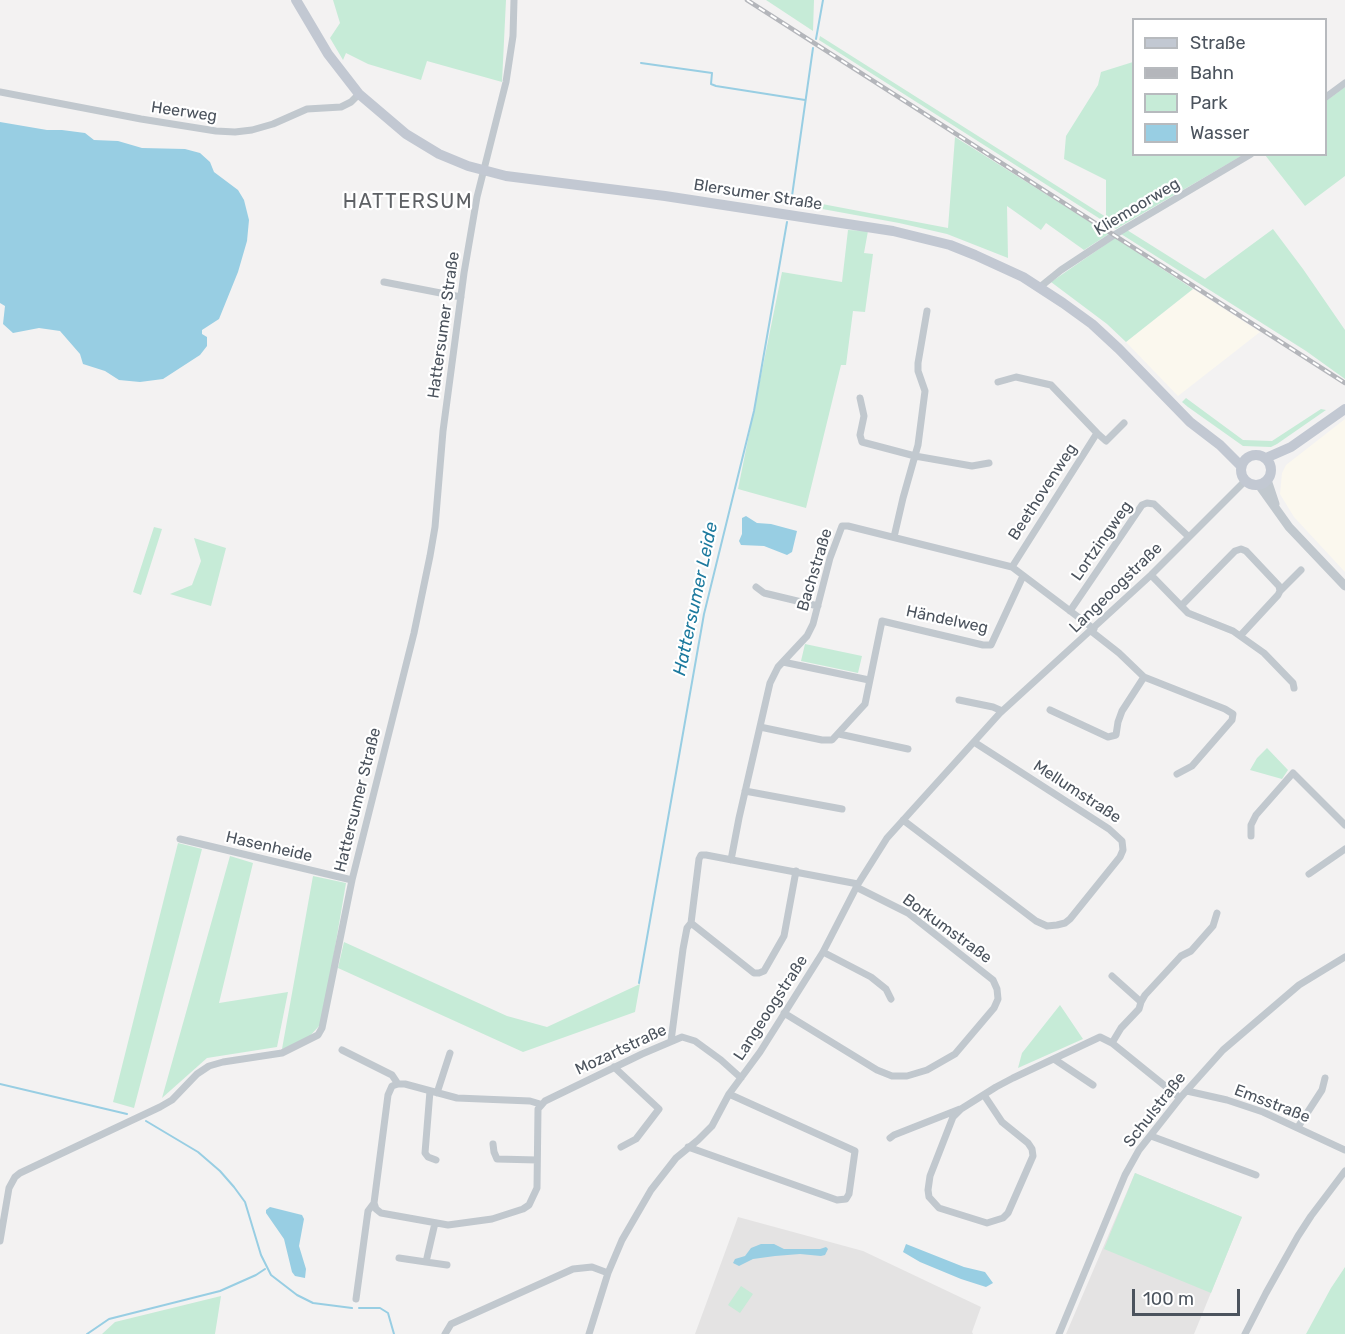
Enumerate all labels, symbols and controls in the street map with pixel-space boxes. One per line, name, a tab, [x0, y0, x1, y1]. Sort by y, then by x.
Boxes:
legend	[1132, 18, 1327, 156]
text: Straße	[1190, 32, 1246, 54]
text: Bahn	[1190, 62, 1234, 84]
text: Park	[1190, 92, 1227, 114]
street label: Heerweg	[150, 98, 218, 126]
text: Wasser	[1190, 122, 1249, 144]
street label: Kliemoorweg	[1091, 174, 1183, 240]
street label: Blersumer Straße	[692, 175, 824, 215]
district label: HATTERSUM	[343, 190, 473, 214]
street label: Hattersumer Straße	[424, 250, 464, 400]
street label: Beethovenweg	[1005, 440, 1081, 544]
street label: Lortzingweg	[1068, 498, 1136, 584]
water label: Hattersumer Leide	[669, 520, 723, 678]
street label: Bachstraße	[793, 526, 837, 614]
street label: Langeoogstraße	[1066, 539, 1166, 637]
street label: Händelweg	[904, 602, 990, 638]
street label: Hattersumer Straße	[331, 726, 385, 874]
street label: Mellumstraße	[1029, 756, 1125, 828]
street label: Hasenheide	[224, 828, 314, 866]
street label: Borkumstraße	[899, 890, 995, 968]
street label: Langeoogstraße	[730, 952, 812, 1064]
street label: Mozartstraße	[572, 1020, 670, 1080]
street label: Schulstraße	[1120, 1069, 1190, 1151]
street label: Emsstraße	[1231, 1081, 1313, 1127]
scale bar	[1135, 1277, 1243, 1315]
text: 100 m	[1143, 1288, 1194, 1310]

